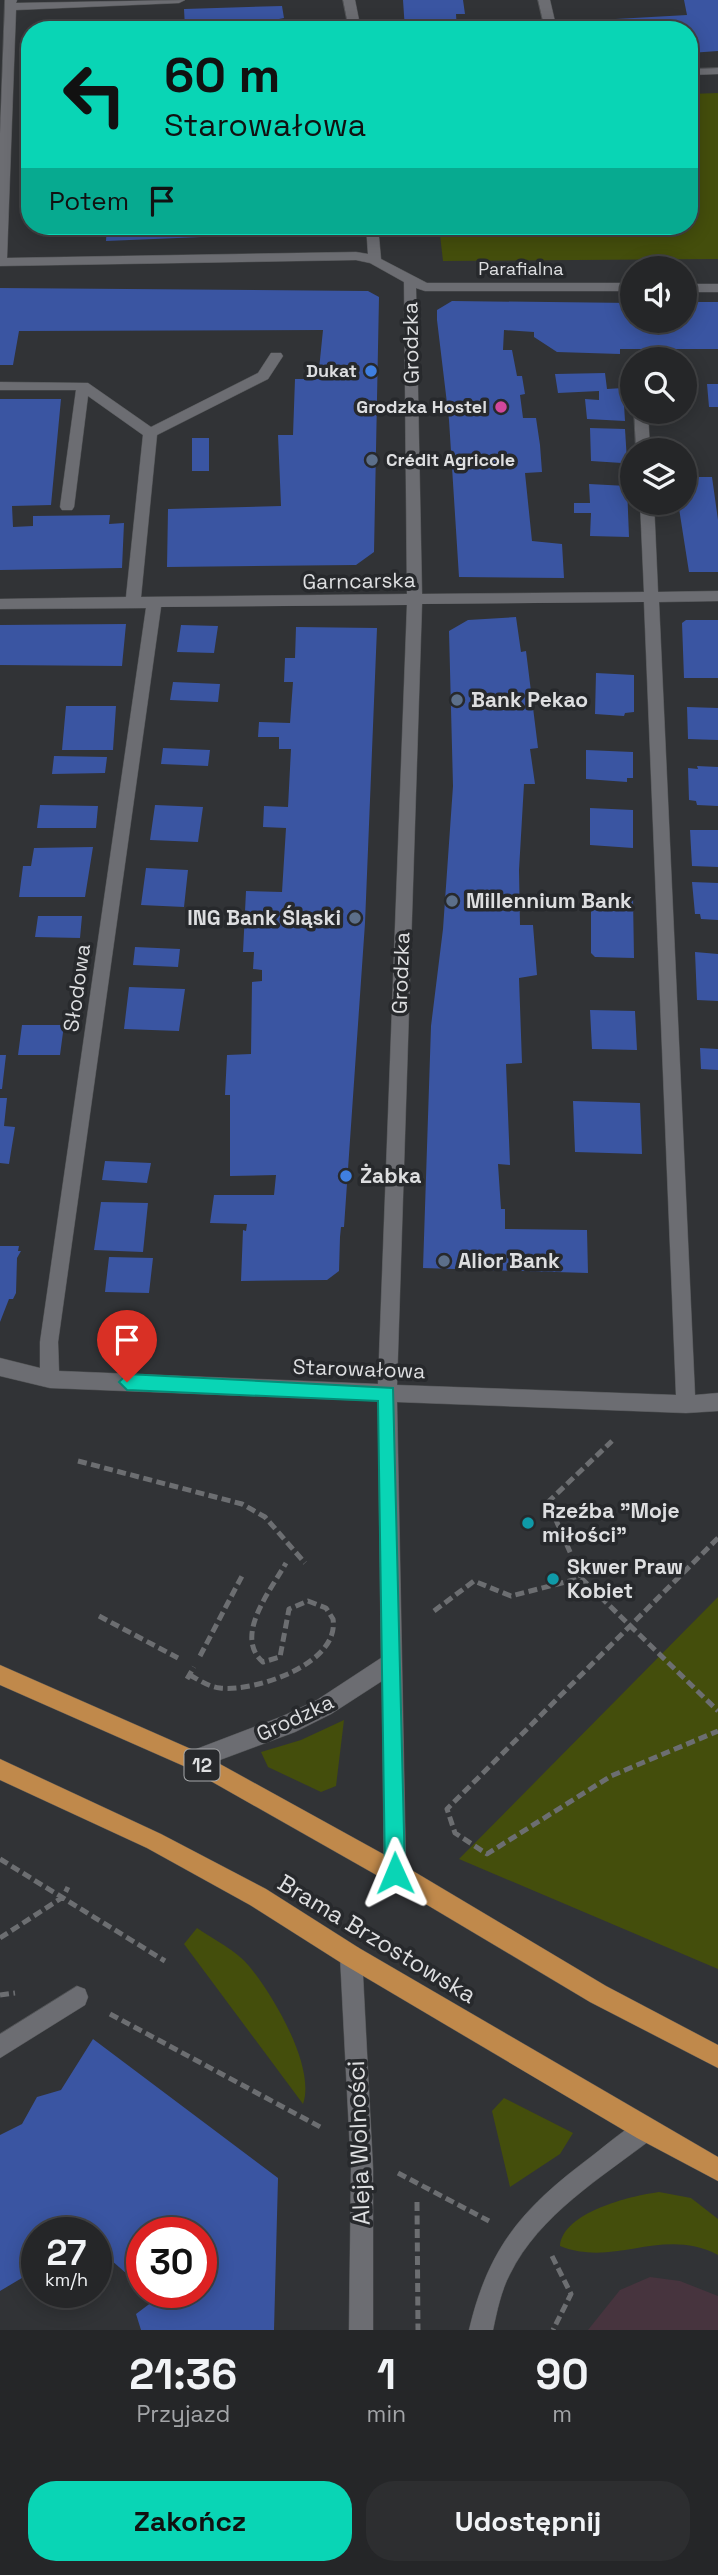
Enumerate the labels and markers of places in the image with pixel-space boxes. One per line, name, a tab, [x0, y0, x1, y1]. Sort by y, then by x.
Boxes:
place label: Dukat	[306, 359, 357, 382]
marker: Dukat	[363, 363, 379, 379]
place label: Grodzka Hostel	[356, 395, 487, 418]
marker: Grodzka Hostel	[493, 399, 509, 415]
place label: Crédit Agricole	[386, 448, 515, 471]
marker: Crédit Agricole	[364, 452, 380, 468]
place label: Bank Pekao	[471, 686, 588, 713]
marker: Bank Pekao	[449, 692, 465, 708]
place label: Millennium Bank	[466, 887, 632, 914]
marker: Millennium Bank	[444, 893, 460, 909]
place label: ING Bank Śląski	[187, 904, 341, 931]
marker: ING Bank Śląski	[347, 910, 363, 926]
place label: Żabka	[360, 1162, 421, 1189]
marker: Żabka	[338, 1168, 354, 1184]
place label: Alior Bank	[458, 1247, 560, 1274]
marker: Alior Bank	[436, 1253, 452, 1269]
pin	[97, 1310, 157, 1382]
place label: Rzeźba "Moje miłości"	[542, 1497, 680, 1548]
marker: Rzeźba "Moje miłości"	[520, 1515, 536, 1531]
place label: Skwer Praw Kobiet	[567, 1553, 683, 1604]
marker: Skwer Praw Kobiet	[545, 1571, 561, 1587]

